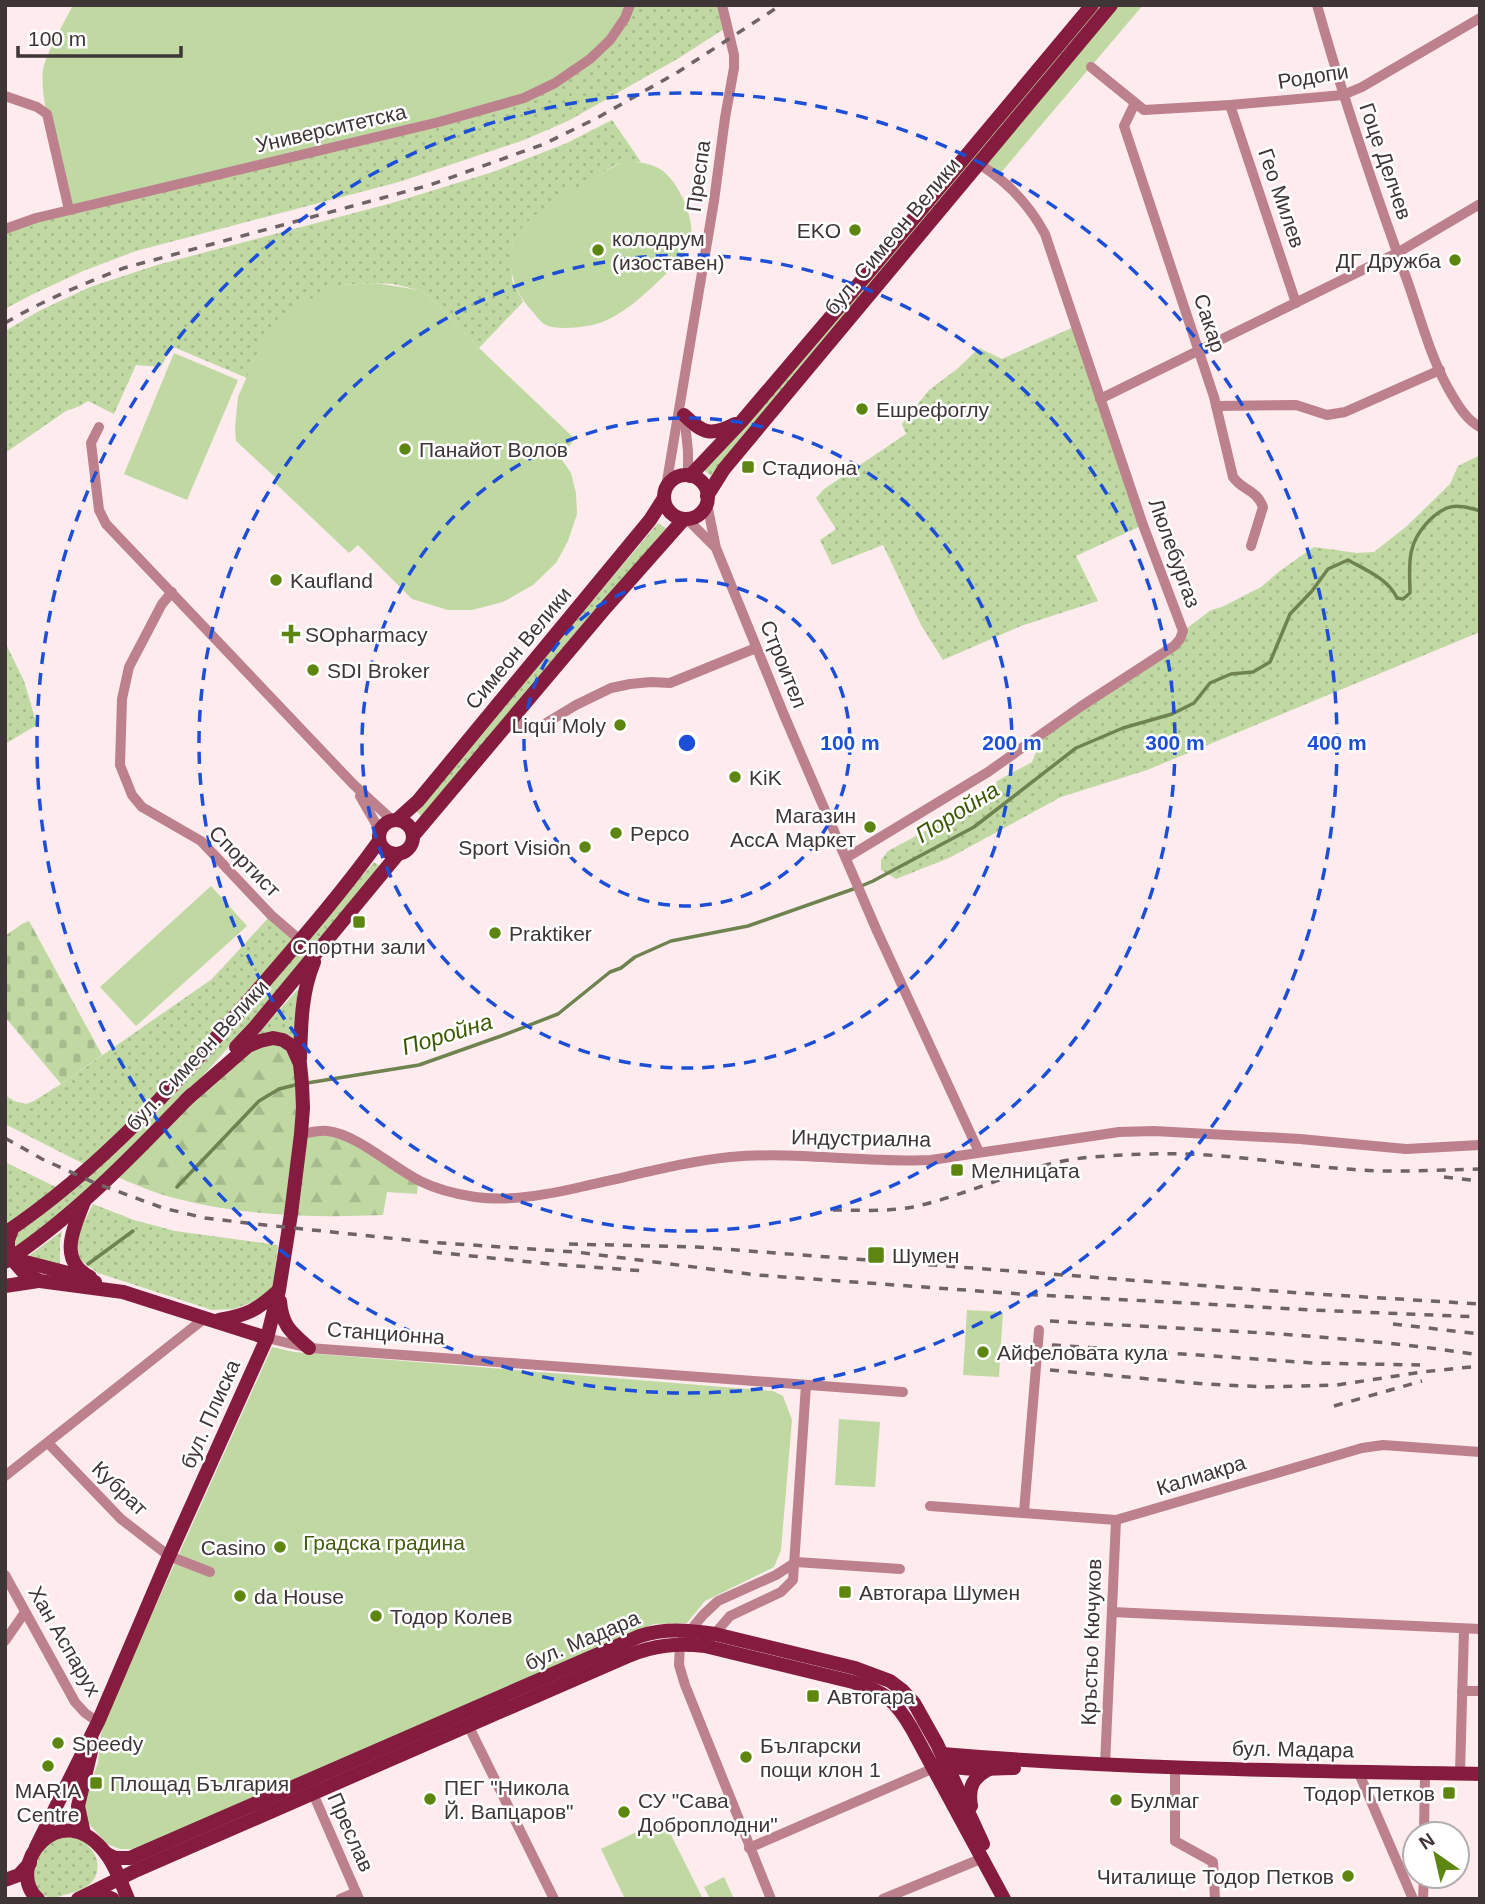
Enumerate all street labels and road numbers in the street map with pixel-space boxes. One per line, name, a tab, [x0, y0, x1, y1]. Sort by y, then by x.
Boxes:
street label: Родопи	[1276, 59, 1350, 93]
street label: Университетска	[253, 99, 409, 157]
street label: Гоце Делчев	[1355, 100, 1417, 222]
street label: Преспа	[682, 138, 714, 213]
street label: Гео Милев	[1254, 145, 1310, 251]
street label: бул. Симеон Велики	[820, 153, 964, 319]
street label: Сакар	[1190, 291, 1230, 355]
street label: Люлебургаз	[1145, 495, 1205, 611]
street label: Симеон Велики	[460, 582, 576, 714]
street label: Строител	[756, 617, 812, 711]
street label: Спортист	[205, 821, 286, 902]
street label: бул. Симеон Велики	[121, 975, 273, 1135]
street label: Индустриална	[791, 1125, 931, 1151]
street label: Станционна	[326, 1317, 446, 1349]
street label: бул. Плиска	[176, 1356, 244, 1472]
street label: Калиакра	[1154, 1450, 1249, 1499]
street label: Кубрат	[88, 1456, 153, 1520]
street label: Кръстьо Кючуков	[1077, 1558, 1105, 1726]
street label: Хан Аспарух	[24, 1582, 106, 1700]
street label: бул. Мадара	[521, 1605, 643, 1674]
street label: бул. Мадара	[1232, 1736, 1355, 1762]
street label: Преслав	[323, 1789, 379, 1875]

